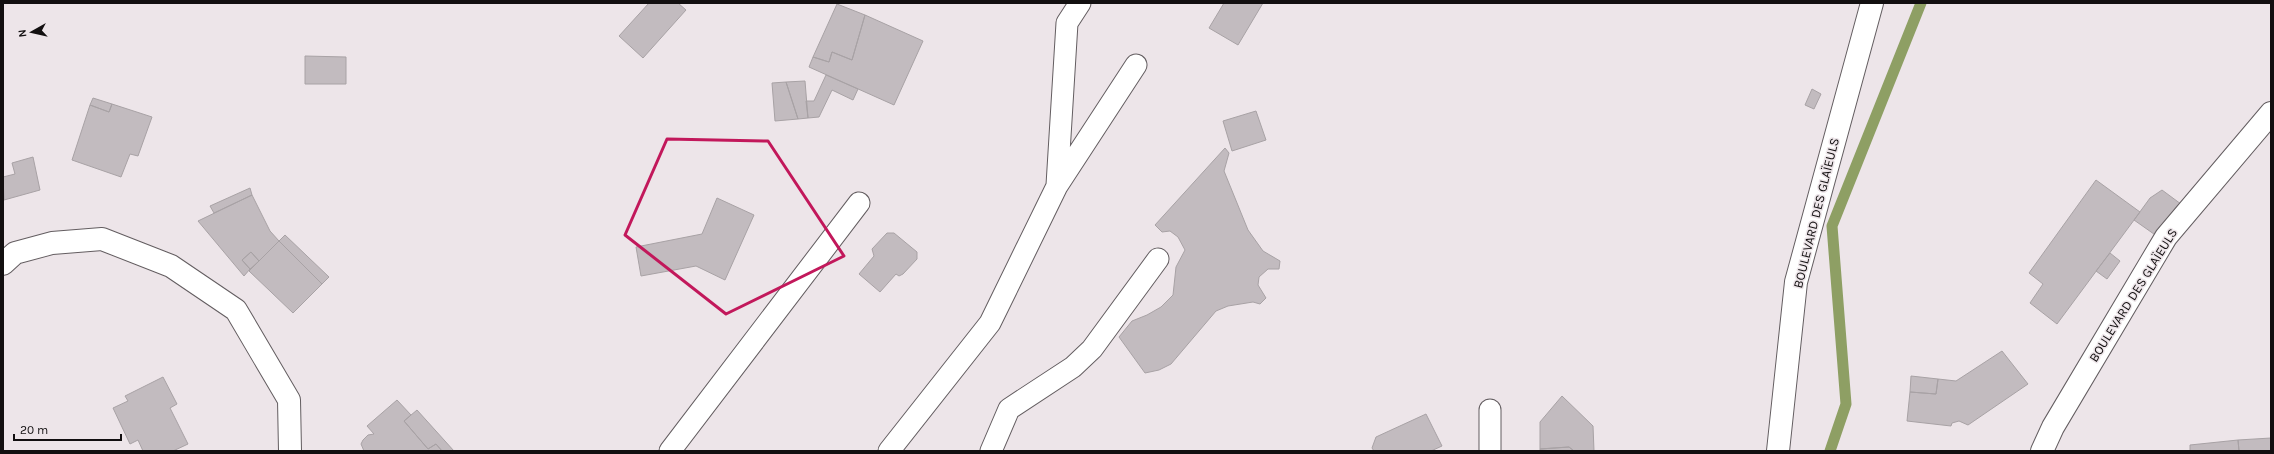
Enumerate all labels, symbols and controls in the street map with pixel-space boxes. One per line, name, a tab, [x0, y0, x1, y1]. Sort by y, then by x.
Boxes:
north arrow	[12, 12, 52, 52]
text: N	[16, 29, 30, 38]
street label: BOULEVARD DES GLAÏEULS	[1789, 136, 1842, 290]
street label: BOULEVARD DES GLAÏEULS	[2085, 225, 2180, 364]
scale bar	[14, 416, 121, 442]
text: 20 m	[20, 423, 48, 437]

